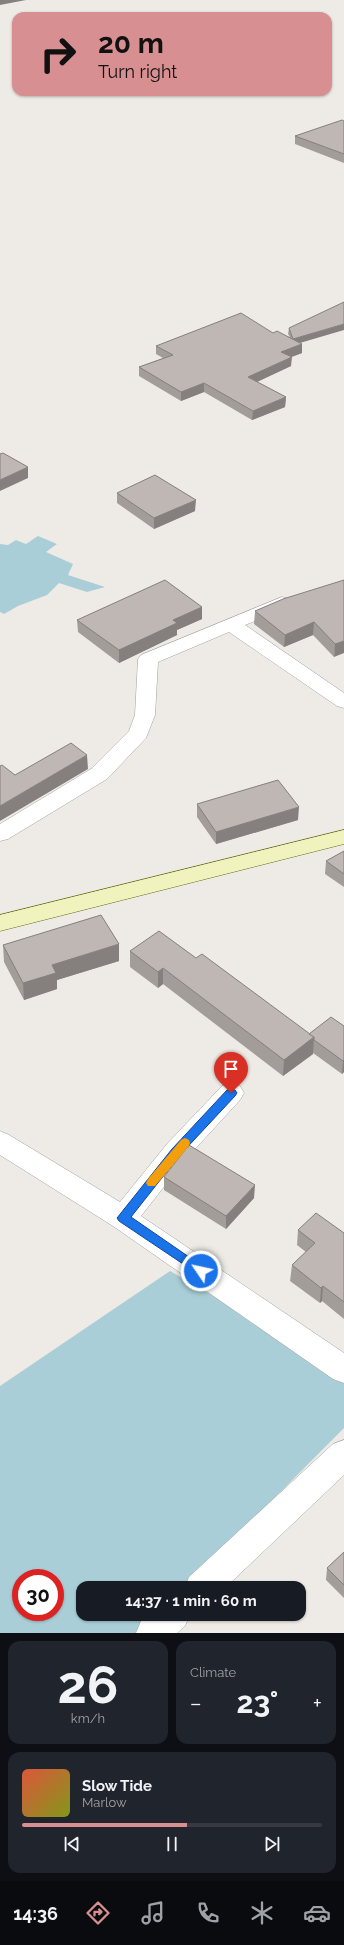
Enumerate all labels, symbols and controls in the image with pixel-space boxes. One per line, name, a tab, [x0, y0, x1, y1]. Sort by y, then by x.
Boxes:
text: 20 m	[98, 27, 164, 60]
icon: right	[32, 28, 84, 80]
text: Turn right	[98, 61, 177, 82]
pin	[214, 1052, 248, 1093]
icon: arrive	[220, 1058, 242, 1080]
position arrow	[180, 1250, 222, 1292]
speed limit sign: 30	[12, 1569, 64, 1621]
text: 14:37 · 1 min · 60 m	[125, 1592, 257, 1610]
text: 26	[58, 1654, 118, 1715]
text: Climate	[190, 1665, 236, 1680]
text: 23°	[236, 1685, 278, 1720]
text: −	[190, 1690, 202, 1716]
text: +	[313, 1690, 322, 1716]
text: km/h	[71, 1711, 105, 1726]
text: Slow Tide	[82, 1777, 152, 1795]
text: Marlow	[82, 1795, 127, 1810]
icon: previous	[61, 1833, 83, 1855]
icon: pause	[161, 1833, 183, 1855]
icon: next	[261, 1833, 283, 1855]
icon: directions	[84, 1899, 112, 1927]
icon: music	[139, 1899, 167, 1927]
icon: phone	[194, 1899, 222, 1927]
icon: climate	[248, 1899, 276, 1927]
icon: car	[303, 1899, 331, 1927]
text: 14:36	[13, 1903, 58, 1924]

